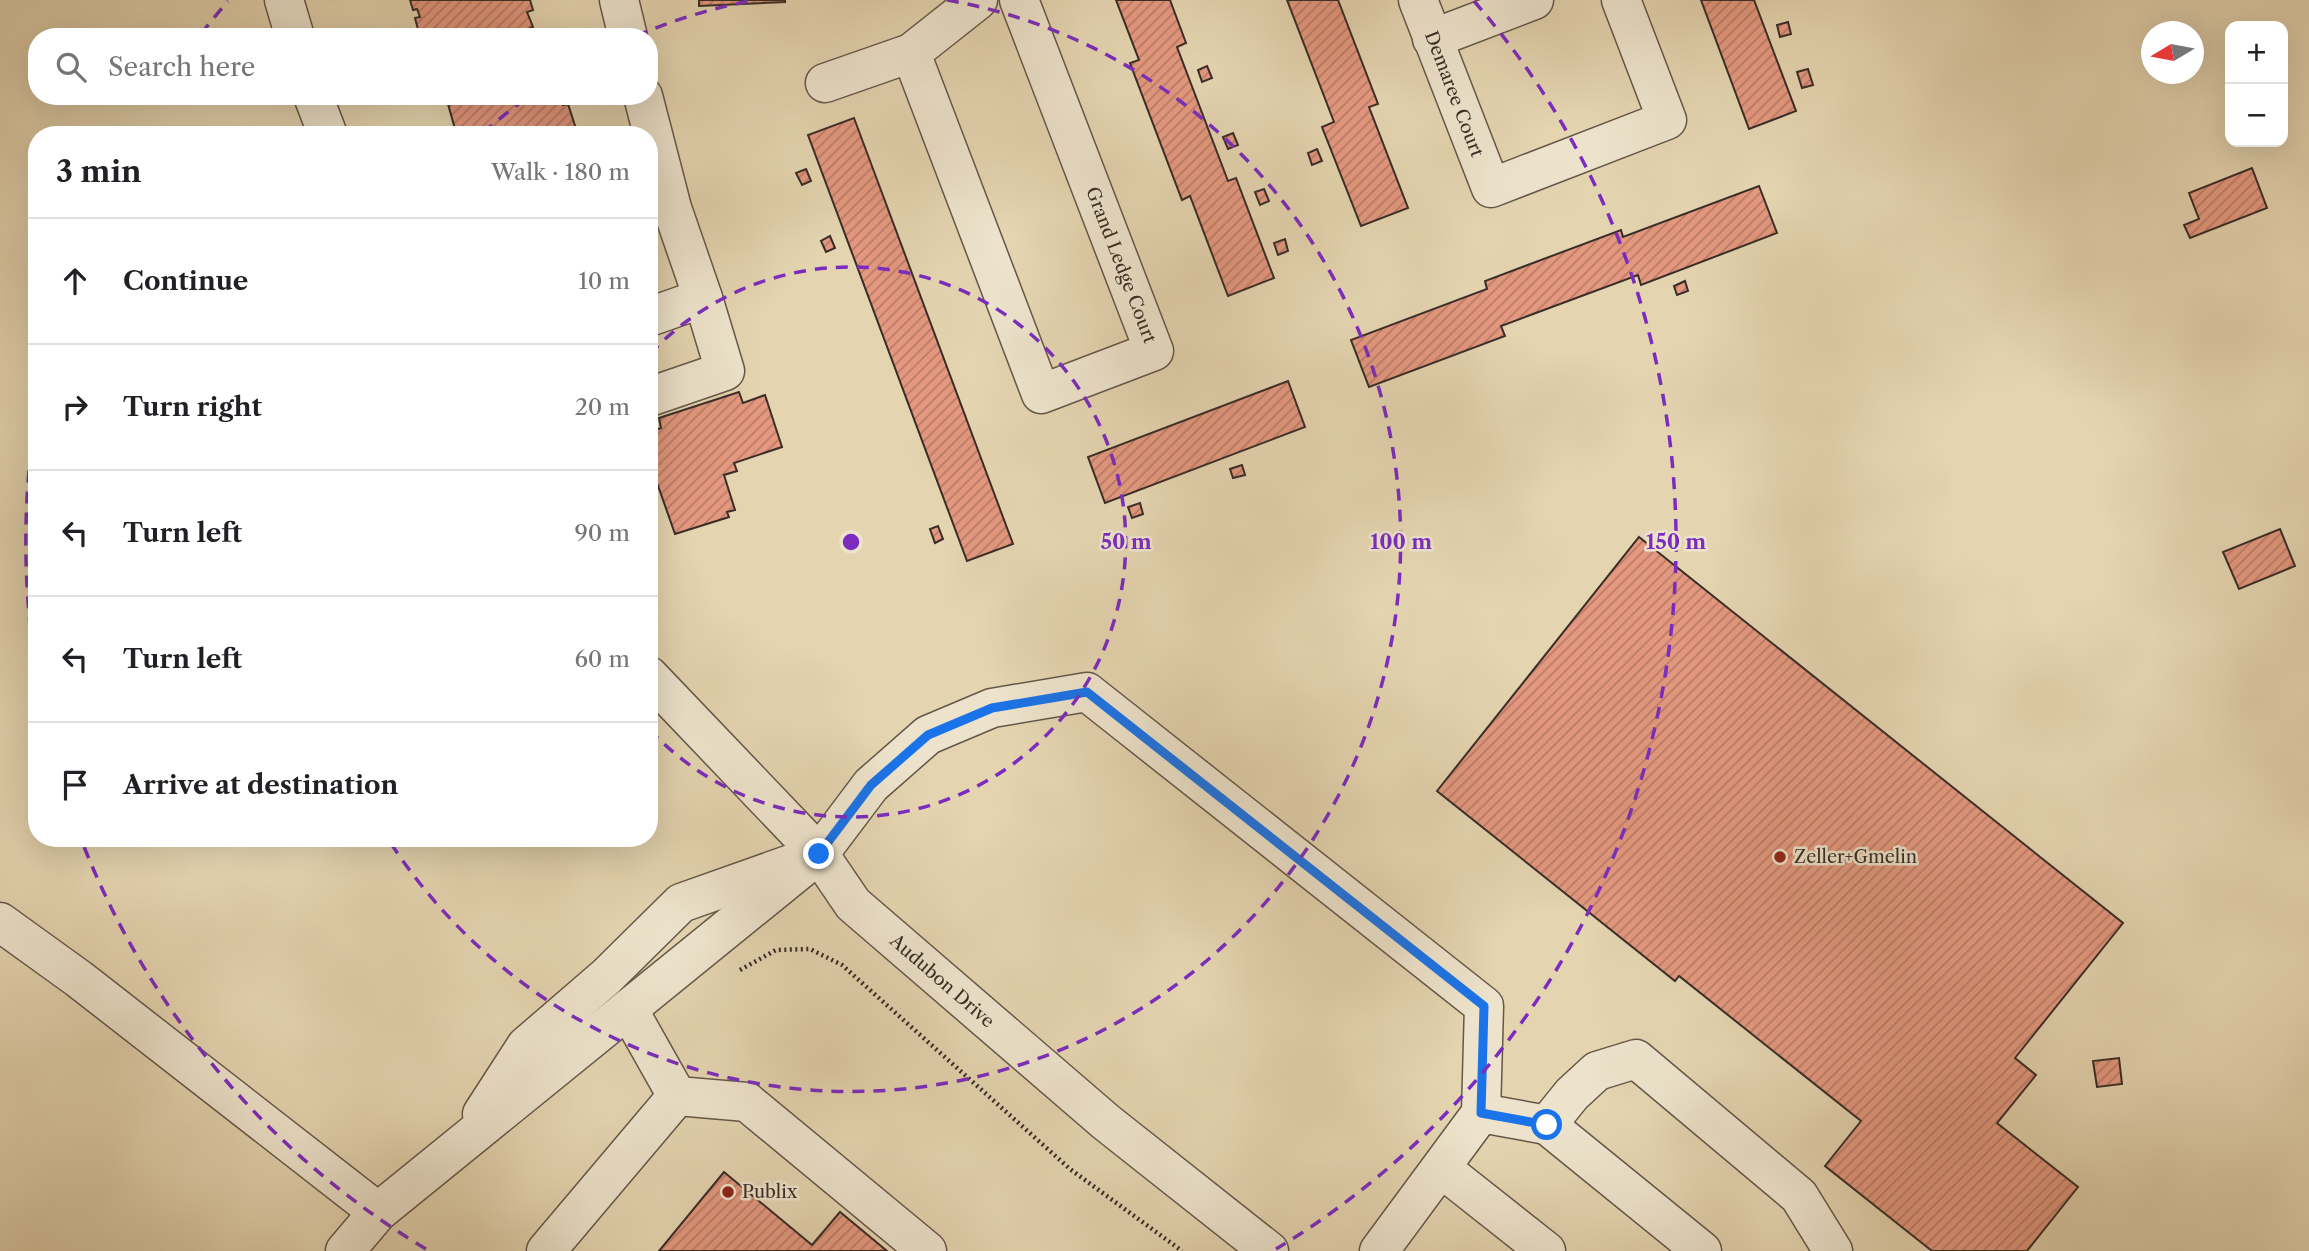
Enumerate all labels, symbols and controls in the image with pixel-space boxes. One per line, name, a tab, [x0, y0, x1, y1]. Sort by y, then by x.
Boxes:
north arrow	[2141, 21, 2204, 84]
map controls	[2225, 21, 2288, 147]
button: +	[2225, 21, 2288, 84]
search box	[28, 28, 658, 105]
street label: Demaree Court	[1420, 28, 1488, 161]
icon: search	[52, 48, 90, 86]
text: Search here	[108, 51, 255, 83]
button: −	[2225, 84, 2288, 147]
text: 3 min	[56, 153, 142, 190]
text: Walk · 180 m	[491, 158, 630, 186]
street label: Grand Ledge Court	[1081, 184, 1161, 347]
icon: ahead	[56, 262, 94, 300]
text: Continue	[123, 265, 248, 297]
text: 10 m	[578, 267, 630, 295]
icon: right	[56, 388, 94, 426]
text: Turn right	[123, 391, 262, 423]
text: 20 m	[575, 393, 630, 421]
icon: left	[56, 514, 94, 552]
text: Turn left	[123, 517, 242, 549]
text: 90 m	[574, 519, 630, 547]
text: 50 m	[1100, 529, 1152, 554]
text: 100 m	[1370, 529, 1432, 554]
text: 150 m	[1646, 529, 1706, 554]
centre of rings	[839, 530, 863, 554]
icon: left	[56, 640, 94, 678]
text: Turn left	[123, 643, 242, 675]
text: 60 m	[574, 645, 630, 673]
icon: arrive	[56, 766, 94, 804]
text: Arrive at destination	[123, 769, 398, 801]
route end	[803, 838, 834, 869]
place label: Zeller+Gmelin	[1794, 846, 1917, 868]
marker: Zeller+Gmelin	[1772, 849, 1788, 865]
street label: Audubon Drive	[885, 929, 999, 1032]
route start	[1531, 1109, 1562, 1140]
place label: Publix	[742, 1181, 798, 1203]
marker: Publix	[720, 1184, 736, 1200]

